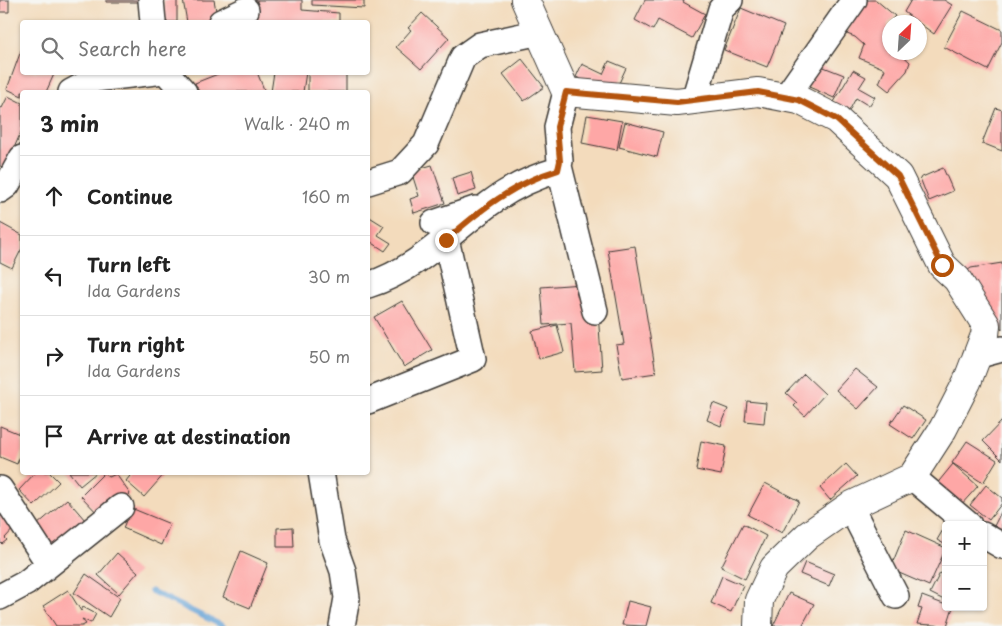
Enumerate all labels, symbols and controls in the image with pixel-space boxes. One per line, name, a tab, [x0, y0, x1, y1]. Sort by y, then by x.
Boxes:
north arrow	[882, 15, 927, 60]
search box	[20, 20, 370, 75]
icon: search	[38, 34, 66, 62]
text: Search here	[78, 34, 187, 62]
text: 3 min	[40, 107, 99, 139]
text: Walk · 240 m	[244, 111, 350, 135]
icon: ahead	[40, 182, 68, 210]
text: Continue	[87, 182, 173, 210]
text: 160 m	[302, 184, 350, 208]
route end	[435, 229, 458, 252]
text: Turn left	[87, 250, 171, 278]
route start	[931, 254, 954, 277]
icon: left	[40, 262, 68, 290]
text: 30 m	[308, 264, 350, 288]
text: Ida Gardens	[87, 278, 180, 302]
text: Turn right	[87, 330, 185, 358]
icon: right	[40, 342, 68, 370]
text: 50 m	[309, 344, 350, 368]
text: Ida Gardens	[87, 358, 180, 382]
icon: arrive	[40, 422, 68, 450]
text: Arrive at destination	[87, 422, 291, 450]
map controls	[942, 521, 987, 611]
button: +	[942, 521, 987, 566]
button: −	[942, 566, 987, 611]

